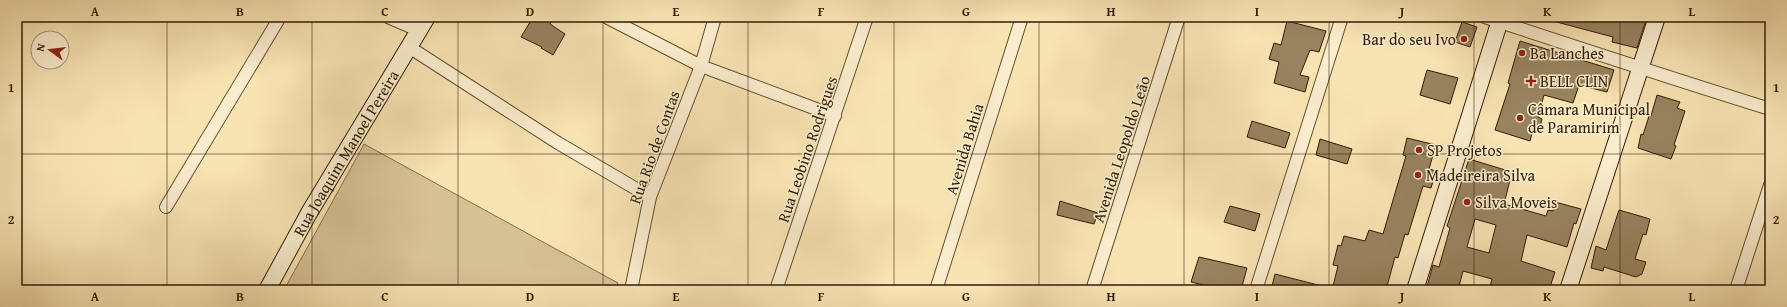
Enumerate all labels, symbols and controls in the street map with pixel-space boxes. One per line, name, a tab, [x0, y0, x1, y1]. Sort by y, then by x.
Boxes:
text: A	[91, 2, 100, 21]
text: B	[236, 2, 244, 21]
text: C	[381, 2, 389, 21]
text: D	[526, 2, 534, 21]
text: E	[673, 2, 680, 21]
text: F	[818, 2, 825, 21]
text: G	[962, 2, 970, 21]
text: H	[1106, 2, 1116, 21]
text: I	[1255, 2, 1259, 21]
text: J	[1398, 2, 1405, 21]
text: K	[1543, 2, 1552, 21]
text: L	[1689, 2, 1696, 21]
place label: Bar do seu Ivo	[1362, 27, 1456, 51]
north arrow	[30, 30, 70, 70]
marker: Bar do seu Ivo	[1459, 34, 1469, 44]
text: N	[32, 41, 49, 53]
place label: Ba Lanches	[1530, 41, 1604, 65]
marker: Ba Lanches	[1517, 48, 1527, 58]
street label: Rua Joaquim Manoel Pereira	[287, 65, 405, 240]
place label: BELL CLIN	[1540, 69, 1609, 93]
street label: Avenida Leopoldo Leão	[1086, 72, 1156, 226]
street label: Rua Leobino Rodrigues	[771, 73, 843, 225]
marker: BELL CLIN	[1525, 75, 1537, 87]
text: 1	[8, 78, 14, 97]
text: 1	[1773, 78, 1779, 97]
street label: Rua Rio de Contas	[622, 87, 686, 207]
place label: Câmara Municipal de Paramirim	[1528, 97, 1650, 139]
street label: Avenida Bahia	[939, 100, 989, 198]
marker: Câmara Municipal de Paramirim	[1515, 113, 1525, 123]
place label: SP Projetos	[1427, 138, 1502, 162]
marker: SP Projetos	[1414, 145, 1424, 155]
place label: Madeireira Silva	[1426, 163, 1536, 187]
marker: Madeireira Silva	[1413, 170, 1423, 180]
place label: Silva Moveis	[1475, 190, 1557, 214]
marker: Silva Moveis	[1462, 197, 1472, 207]
text: 2	[8, 210, 15, 229]
text: 2	[1773, 210, 1780, 229]
text: A	[91, 287, 100, 306]
text: B	[236, 287, 244, 306]
text: C	[381, 287, 389, 306]
text: D	[526, 287, 534, 306]
text: E	[673, 287, 680, 306]
text: F	[818, 287, 825, 306]
text: G	[962, 287, 970, 306]
text: H	[1106, 287, 1116, 306]
text: I	[1255, 287, 1259, 306]
text: J	[1398, 287, 1405, 306]
text: K	[1543, 287, 1552, 306]
text: L	[1689, 287, 1696, 306]

